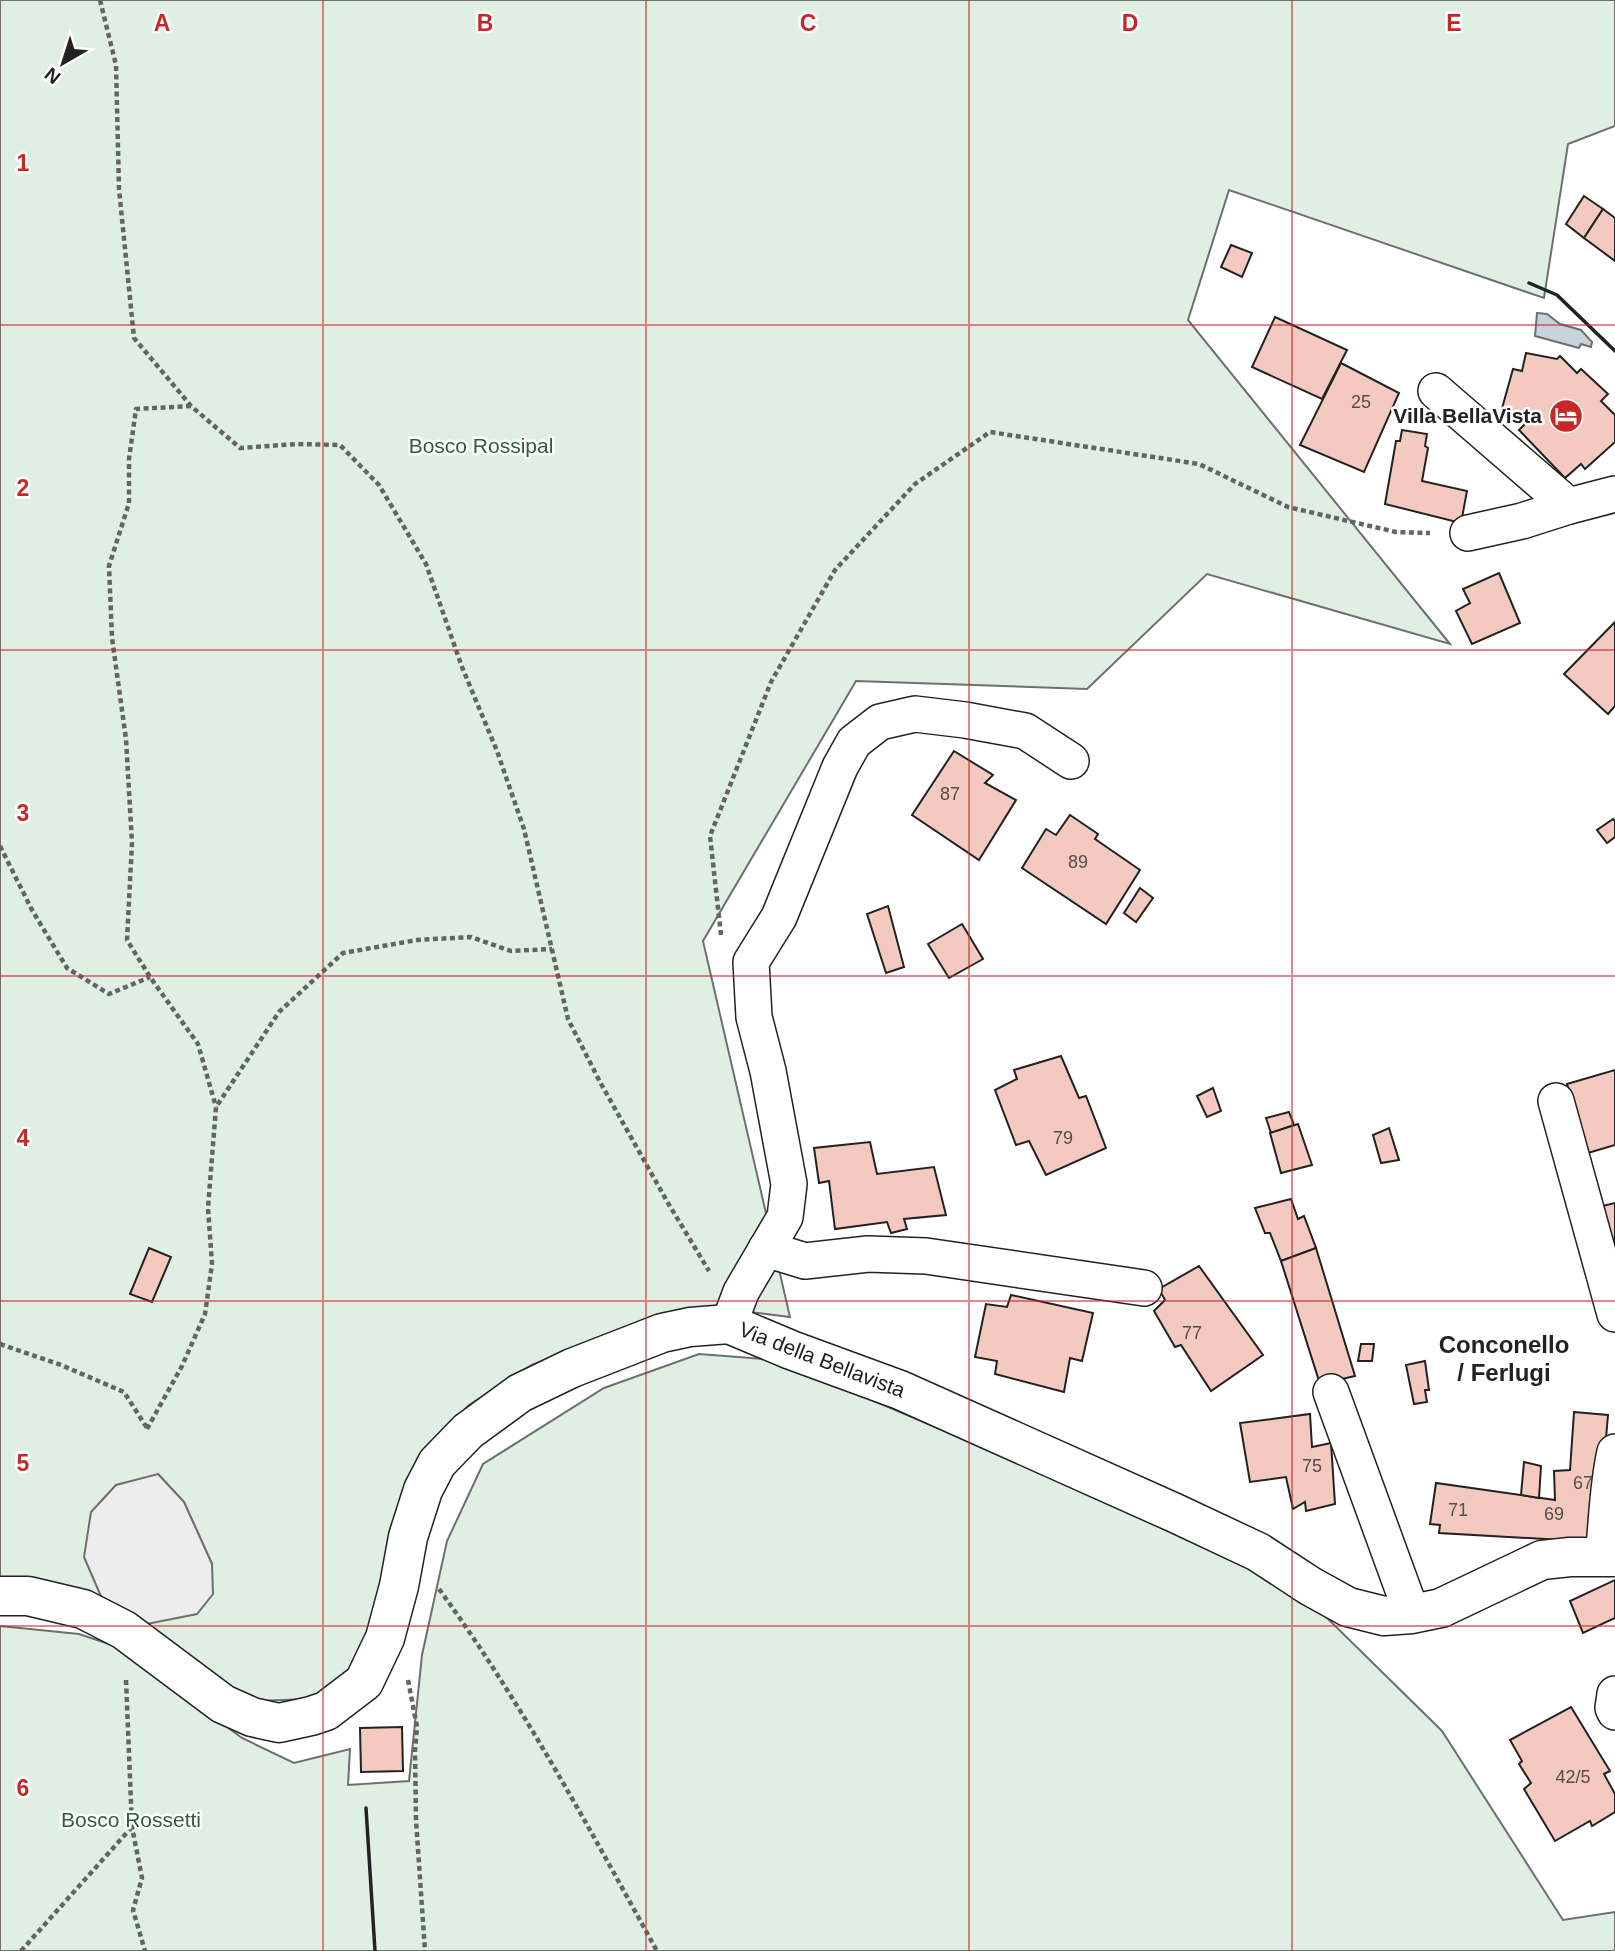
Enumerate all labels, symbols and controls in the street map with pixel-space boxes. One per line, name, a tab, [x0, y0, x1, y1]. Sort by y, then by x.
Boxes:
text: A	[154, 10, 170, 36]
text: B	[477, 10, 493, 36]
text: C	[800, 10, 816, 36]
text: D	[1122, 10, 1138, 36]
text: E	[1446, 10, 1462, 36]
north arrow	[28, 28, 98, 98]
text: N	[41, 63, 65, 88]
text: 1	[17, 150, 30, 176]
house number: 25	[1351, 392, 1371, 412]
hotel icon: Villa BellaVista	[1547, 397, 1585, 435]
place label: Villa BellaVista	[1393, 404, 1542, 427]
park label: Bosco Rossipal	[409, 434, 553, 457]
text: 2	[17, 475, 29, 501]
house number: 87	[940, 784, 960, 804]
text: 3	[17, 800, 29, 826]
house number: 89	[1068, 852, 1088, 872]
text: 4	[17, 1125, 30, 1151]
house number: 79	[1053, 1128, 1073, 1148]
street label: Via della Bellavista	[736, 1317, 909, 1402]
house number: 77	[1182, 1323, 1202, 1343]
district label: Conconello / Ferlugi	[1439, 1331, 1569, 1386]
text: 5	[17, 1450, 30, 1476]
house number: 75	[1302, 1456, 1322, 1476]
house number: 67	[1573, 1473, 1593, 1493]
house number: 71	[1448, 1500, 1468, 1520]
house number: 69	[1544, 1504, 1564, 1524]
house number: 42/5	[1555, 1767, 1591, 1787]
text: 6	[17, 1775, 29, 1801]
park label: Bosco Rossetti	[61, 1808, 201, 1831]

